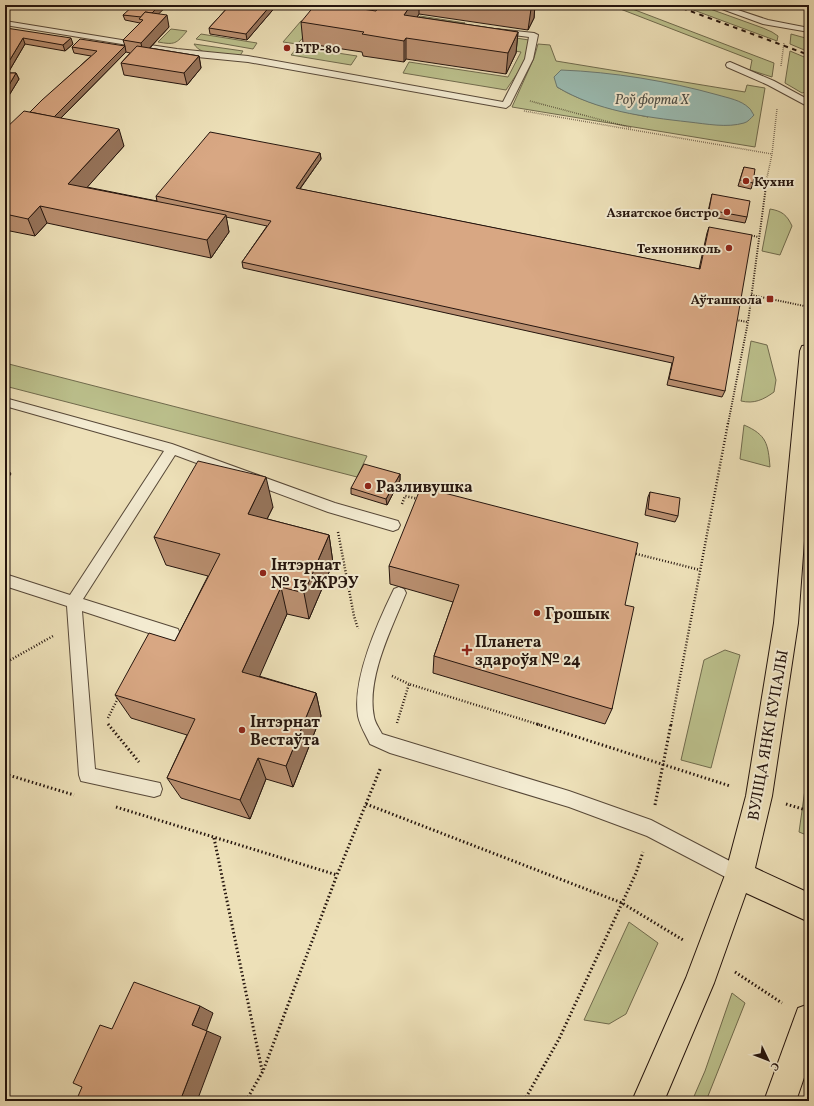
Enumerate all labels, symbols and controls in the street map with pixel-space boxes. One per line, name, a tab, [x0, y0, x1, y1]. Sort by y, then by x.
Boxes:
place label: БТР-80	[295, 41, 340, 59]
marker: БТР-80	[282, 43, 292, 53]
water label: Роў форта X	[615, 91, 691, 110]
place label: Кухни	[754, 174, 794, 192]
marker: Кухни	[741, 176, 751, 186]
place label: Азиатское бистро	[607, 205, 719, 223]
marker: Азиатское бистро	[722, 207, 732, 217]
place label: Технониколь	[637, 241, 721, 259]
marker: Технониколь	[724, 243, 734, 253]
place label: Аўташкола	[691, 292, 762, 310]
marker: Аўташкола	[765, 294, 775, 304]
place label: Разливушка	[376, 477, 473, 499]
marker: Разливушка	[363, 481, 373, 491]
place label: Інтэрнат № 13 ЖРЭУ	[271, 555, 359, 595]
marker: Інтэрнат № 13 ЖРЭУ	[258, 568, 268, 578]
place label: Грошык	[545, 604, 610, 626]
marker: Грошык	[532, 608, 542, 618]
place label: Планета здароўя № 24	[475, 632, 581, 672]
marker: Планета здароўя № 24	[462, 645, 472, 655]
street label: ВУЛІЦА ЯНКІ КУПАЛЫ	[743, 648, 795, 822]
place label: Інтэрнат Вестаўта	[250, 712, 320, 752]
marker: Інтэрнат Вестаўта	[237, 725, 247, 735]
north arrow	[748, 1040, 788, 1080]
text: С	[766, 1058, 782, 1074]

